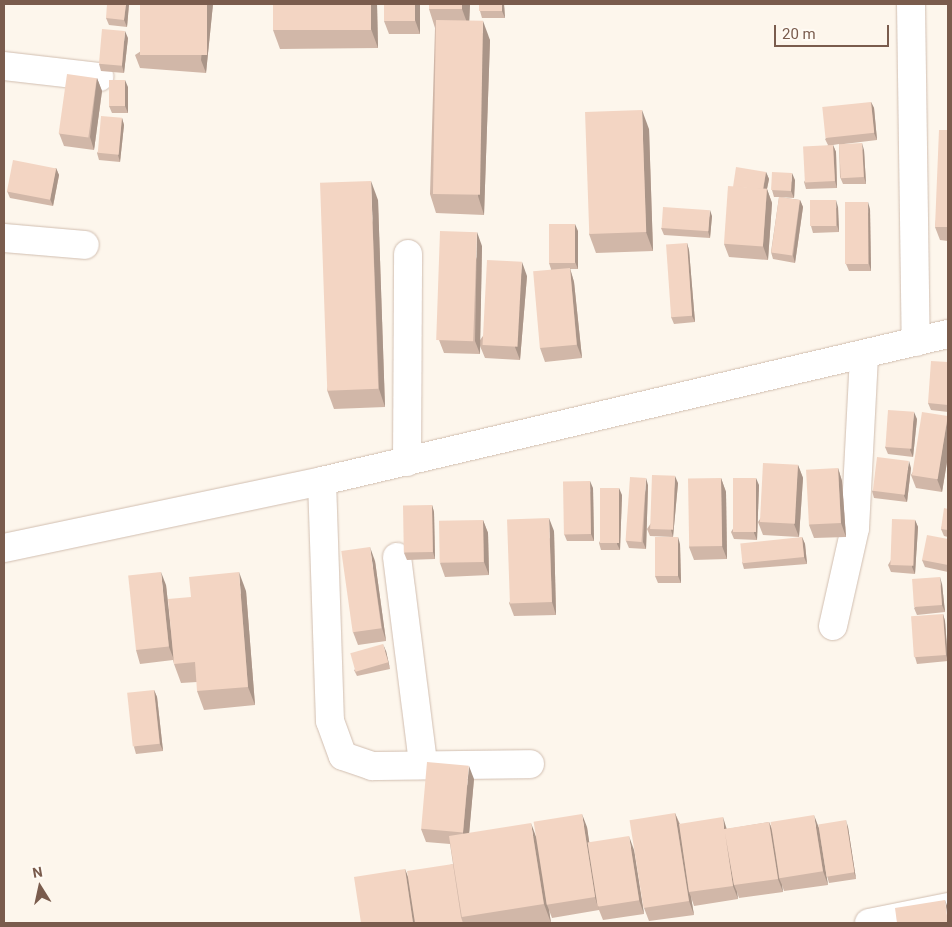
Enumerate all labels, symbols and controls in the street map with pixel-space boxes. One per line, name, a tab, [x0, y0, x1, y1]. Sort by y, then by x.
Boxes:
scale bar	[777, 15, 892, 47]
text: 20 m	[782, 25, 816, 43]
north arrow	[15, 862, 65, 912]
text: N	[31, 863, 44, 881]

